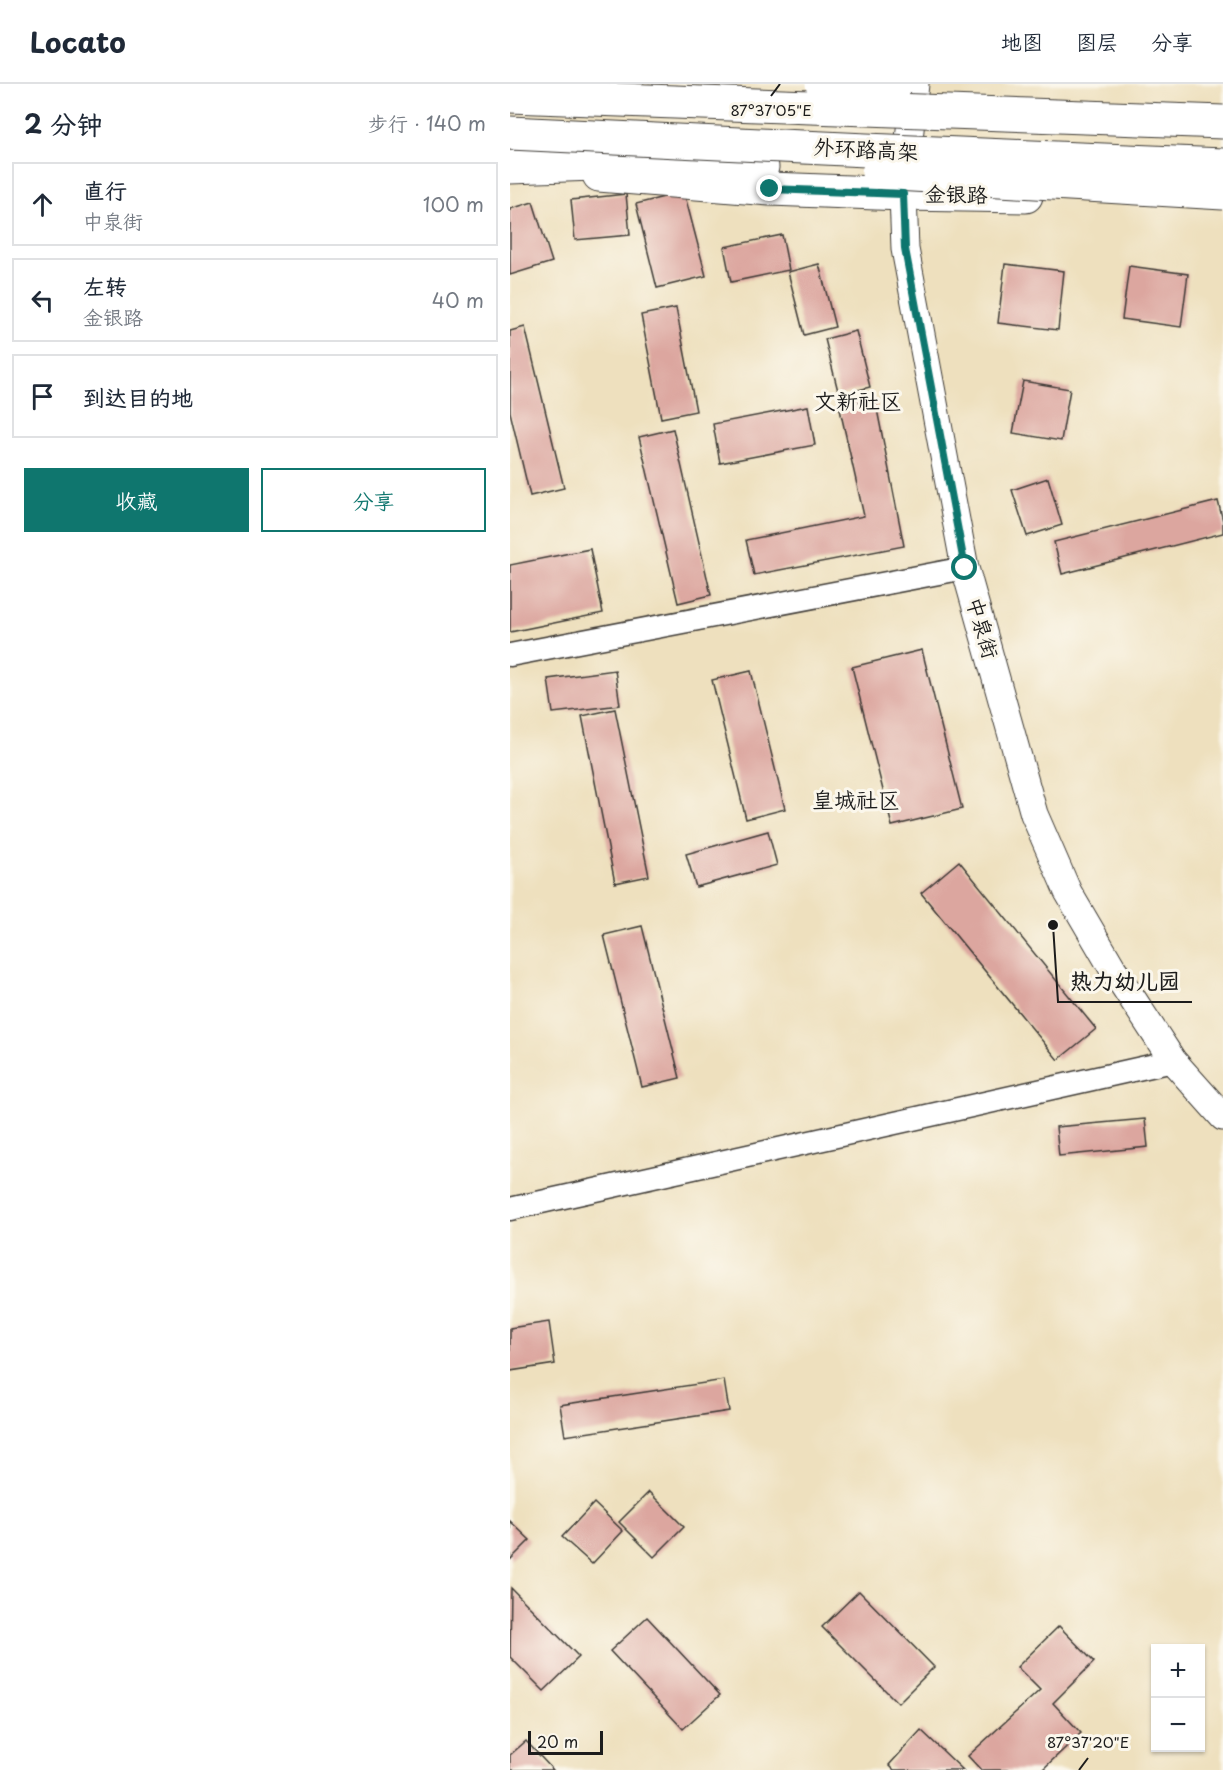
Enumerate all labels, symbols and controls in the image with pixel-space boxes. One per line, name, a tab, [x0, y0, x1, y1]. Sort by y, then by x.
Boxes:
text: Locato	[30, 20, 126, 63]
text: 地图	[1001, 25, 1043, 57]
text: 图层	[1076, 25, 1118, 57]
text: 分享	[1151, 25, 1193, 57]
text: 87°37'05"E	[730, 98, 812, 121]
text: 2 分钟	[24, 104, 103, 143]
text: 步行 · 140 m	[368, 108, 486, 138]
street label: 外环路高架	[813, 129, 919, 167]
text: 直行	[83, 173, 127, 206]
route end	[756, 175, 782, 201]
street label: 金银路	[924, 176, 988, 210]
icon: ahead	[26, 188, 59, 221]
text: 100 m	[423, 189, 484, 219]
text: 中泉街	[83, 206, 143, 236]
text: 左转	[83, 269, 127, 302]
icon: left	[26, 284, 59, 317]
text: 40 m	[432, 285, 484, 315]
text: 金银路	[83, 302, 143, 332]
icon: arrive	[26, 380, 59, 413]
text: 到达目的地	[83, 380, 193, 413]
district label: 文新社区	[814, 383, 902, 416]
button: 收藏	[24, 468, 249, 532]
button: 分享	[261, 468, 486, 532]
route start	[951, 554, 977, 580]
street label: 中泉街	[960, 593, 1008, 662]
district label: 皇城社区	[812, 782, 900, 815]
callout: 热力幼儿园	[1058, 962, 1192, 1002]
text: 热力幼儿园	[1070, 963, 1180, 996]
map controls	[1151, 1644, 1205, 1752]
button: +	[1151, 1644, 1205, 1698]
button: −	[1151, 1698, 1205, 1752]
scale bar	[528, 1728, 603, 1756]
text: 20 m	[537, 1729, 578, 1753]
text: 87°37'20"E	[1047, 1730, 1129, 1753]

